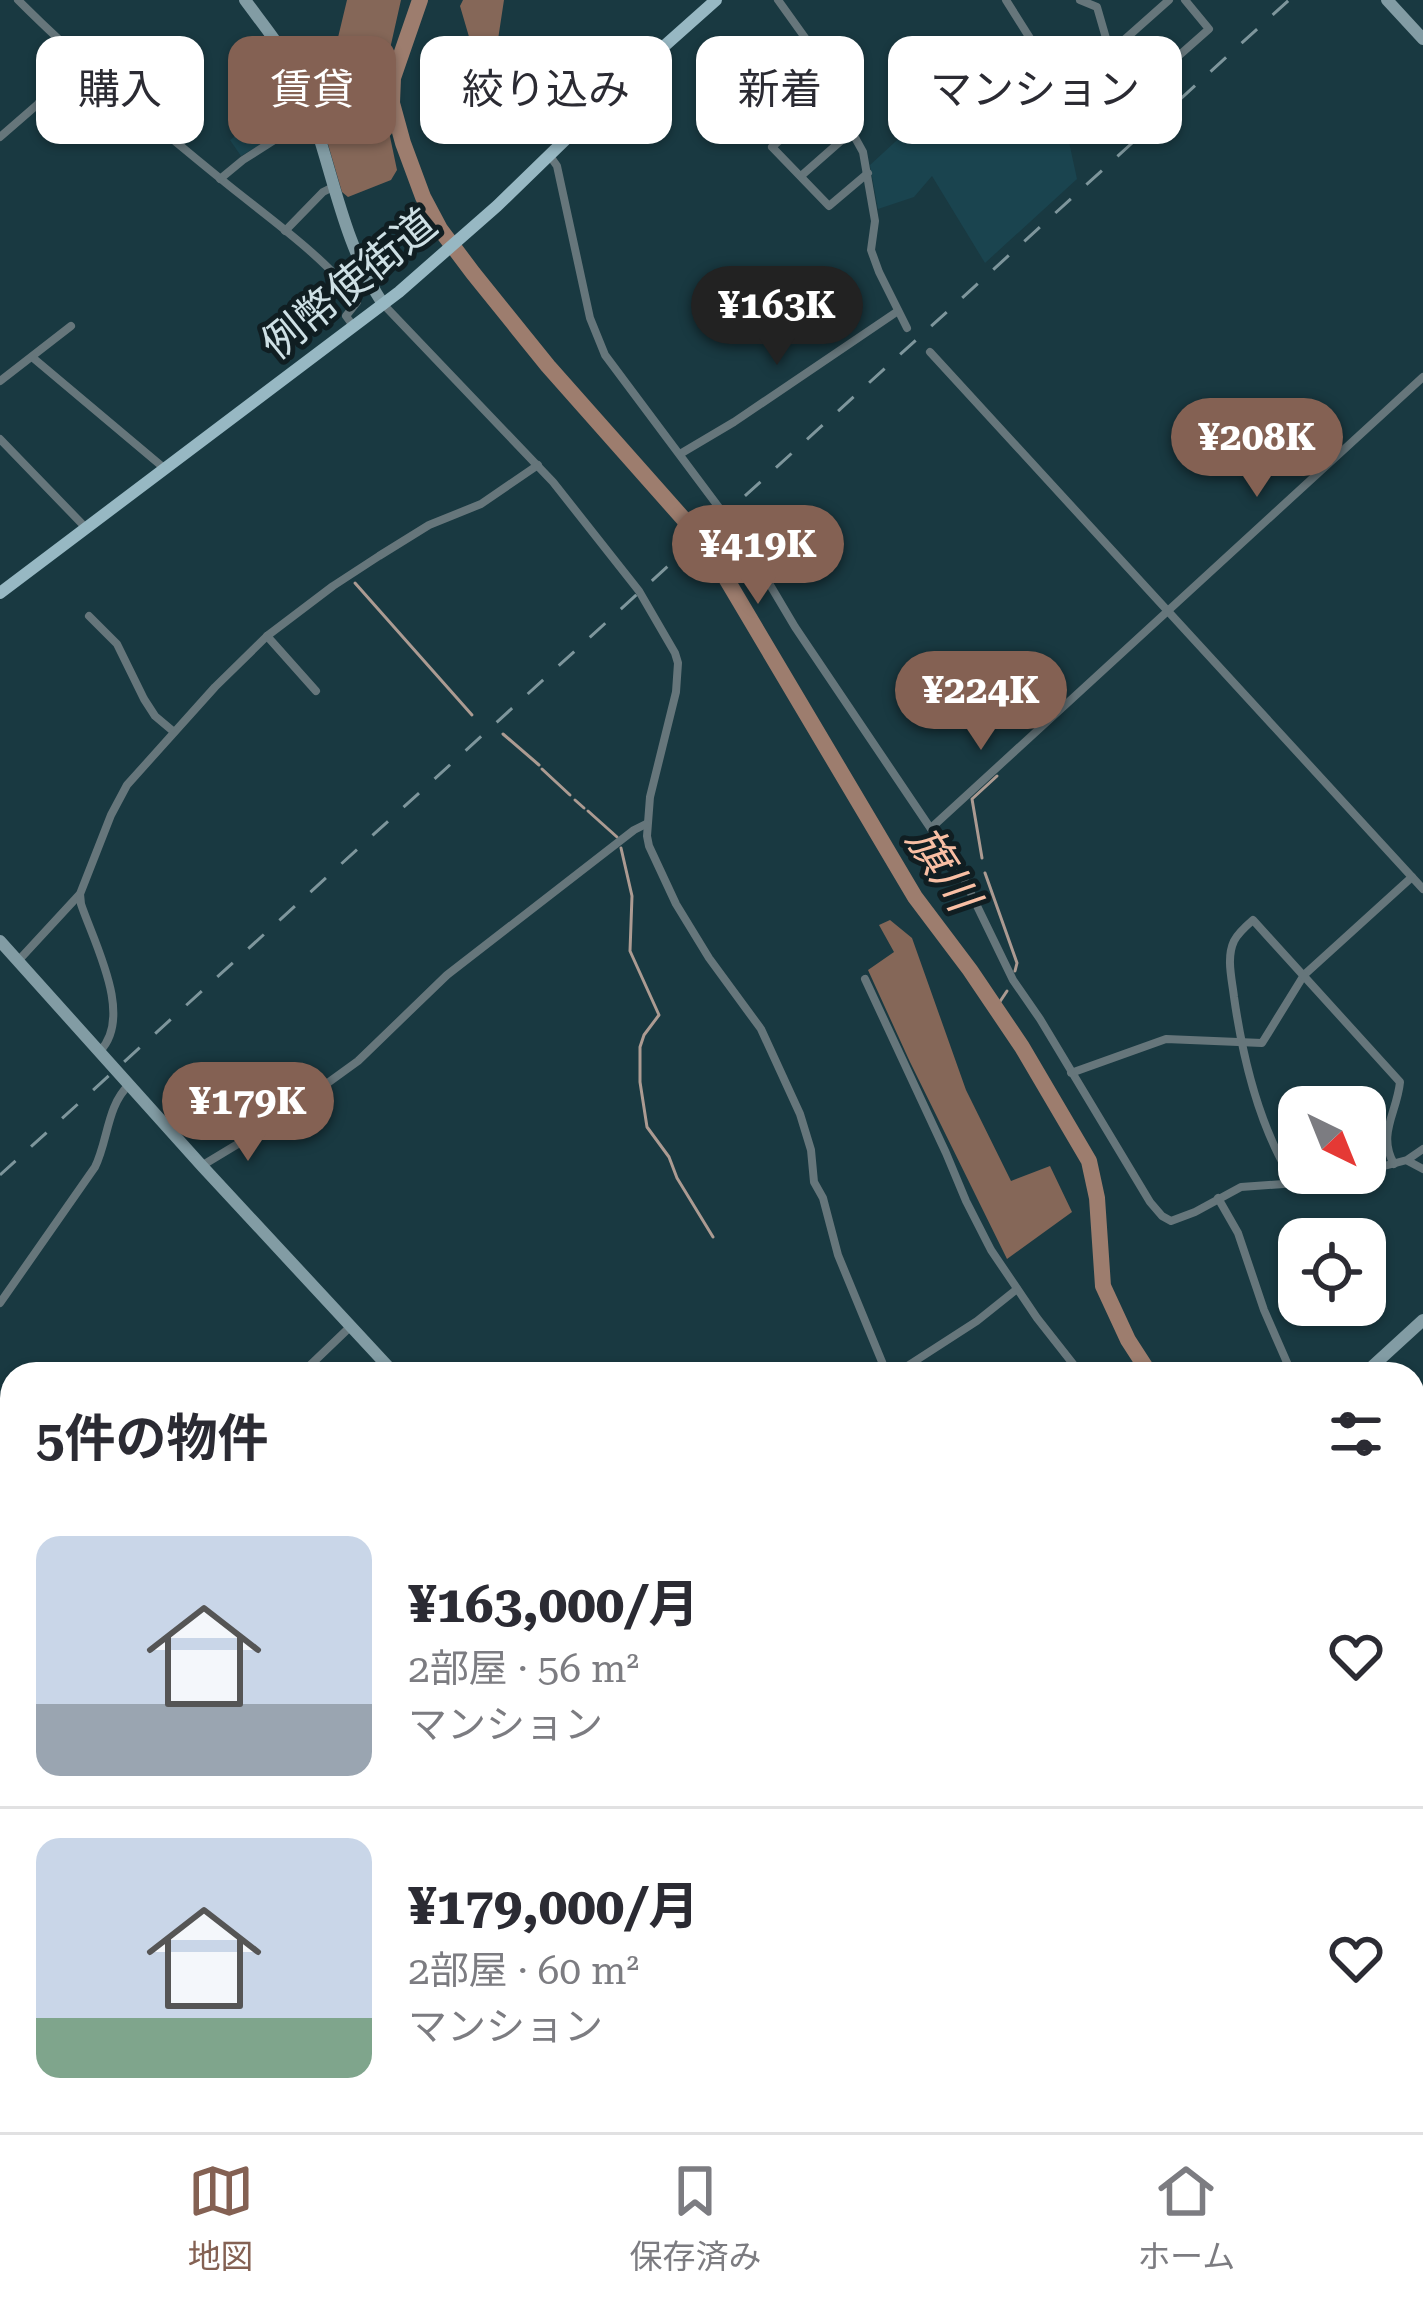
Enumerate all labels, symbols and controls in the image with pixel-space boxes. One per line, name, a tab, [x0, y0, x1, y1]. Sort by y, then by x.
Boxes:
chip: 購入	[36, 36, 204, 144]
chip: 賃貸	[228, 36, 396, 144]
chip: 絞り込み	[420, 36, 672, 144]
chip: 新着	[696, 36, 864, 144]
chip: マンション	[888, 36, 1182, 144]
street label: 例幣使街道	[252, 199, 446, 369]
pin: ¥163K	[693, 266, 861, 368]
text: ¥163K	[718, 282, 836, 328]
pin: ¥208K	[1173, 398, 1341, 500]
text: ¥208K	[1198, 414, 1316, 460]
pin: ¥419K	[674, 505, 842, 607]
text: ¥419K	[699, 521, 817, 567]
pin: ¥224K	[897, 651, 1065, 753]
text: ¥224K	[922, 667, 1040, 713]
water label: 旗川	[896, 816, 992, 924]
pin: ¥179K	[164, 1062, 332, 1164]
text: ¥179K	[189, 1078, 307, 1124]
north arrow	[1278, 1086, 1386, 1194]
map controls	[1278, 1086, 1386, 1326]
button: locate	[1278, 1218, 1386, 1326]
icon: filters	[1323, 1401, 1389, 1467]
text: 5件の物件	[36, 1409, 269, 1468]
text: ¥163,000/月	[408, 1575, 699, 1634]
icon: home	[132, 1584, 276, 1728]
icon: heart	[1323, 1623, 1389, 1689]
text: 2部屋 · 56 m²	[408, 1646, 639, 1692]
text: マンション	[408, 1702, 603, 1748]
text: ¥179,000/月	[408, 1877, 699, 1936]
icon: home	[132, 1886, 276, 2030]
icon: heart	[1323, 1925, 1389, 1991]
text: 2部屋 · 60 m²	[408, 1948, 639, 1994]
text: マンション	[408, 2004, 603, 2050]
tab: 地図	[188, 2158, 254, 2278]
tab: 保存済み	[629, 2158, 761, 2278]
tab: ホーム	[1137, 2158, 1235, 2278]

